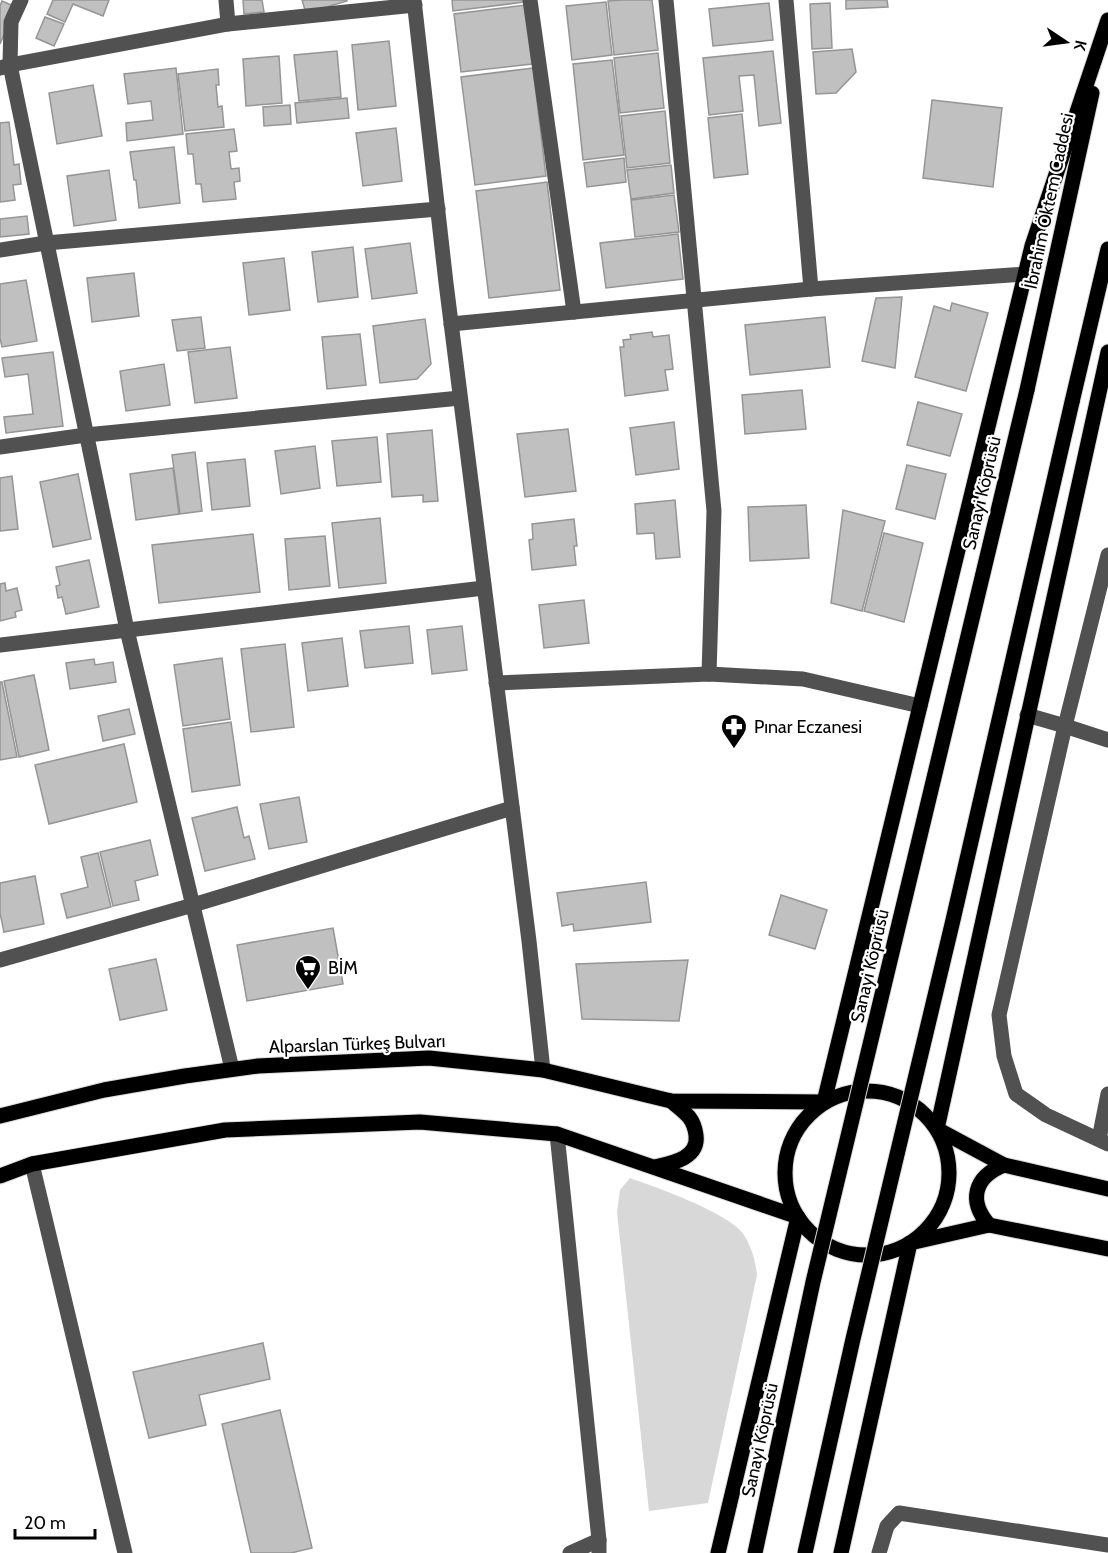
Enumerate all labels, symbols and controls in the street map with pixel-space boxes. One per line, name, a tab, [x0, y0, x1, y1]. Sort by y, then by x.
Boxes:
north arrow	[1036, 12, 1096, 72]
text: K	[1070, 38, 1091, 52]
street label: İbrahim Öktem Caddesi	[1020, 111, 1078, 291]
street label: Sanayi Köprüsü	[958, 434, 1006, 552]
pharmacy icon: Pınar Eczanesi	[719, 712, 749, 750]
place label: Pınar Eczanesi	[754, 716, 862, 738]
street label: Sanayi Köprüsü	[846, 907, 894, 1025]
supermarket icon: BİM	[293, 953, 323, 991]
place label: BİM	[328, 957, 358, 979]
street label: Alparslan Türkeş Bulvarı	[268, 1030, 446, 1058]
street label: Sanayi Köprüsü	[737, 1381, 783, 1499]
scale bar	[15, 1502, 94, 1540]
text: 20 m	[24, 1512, 66, 1534]

